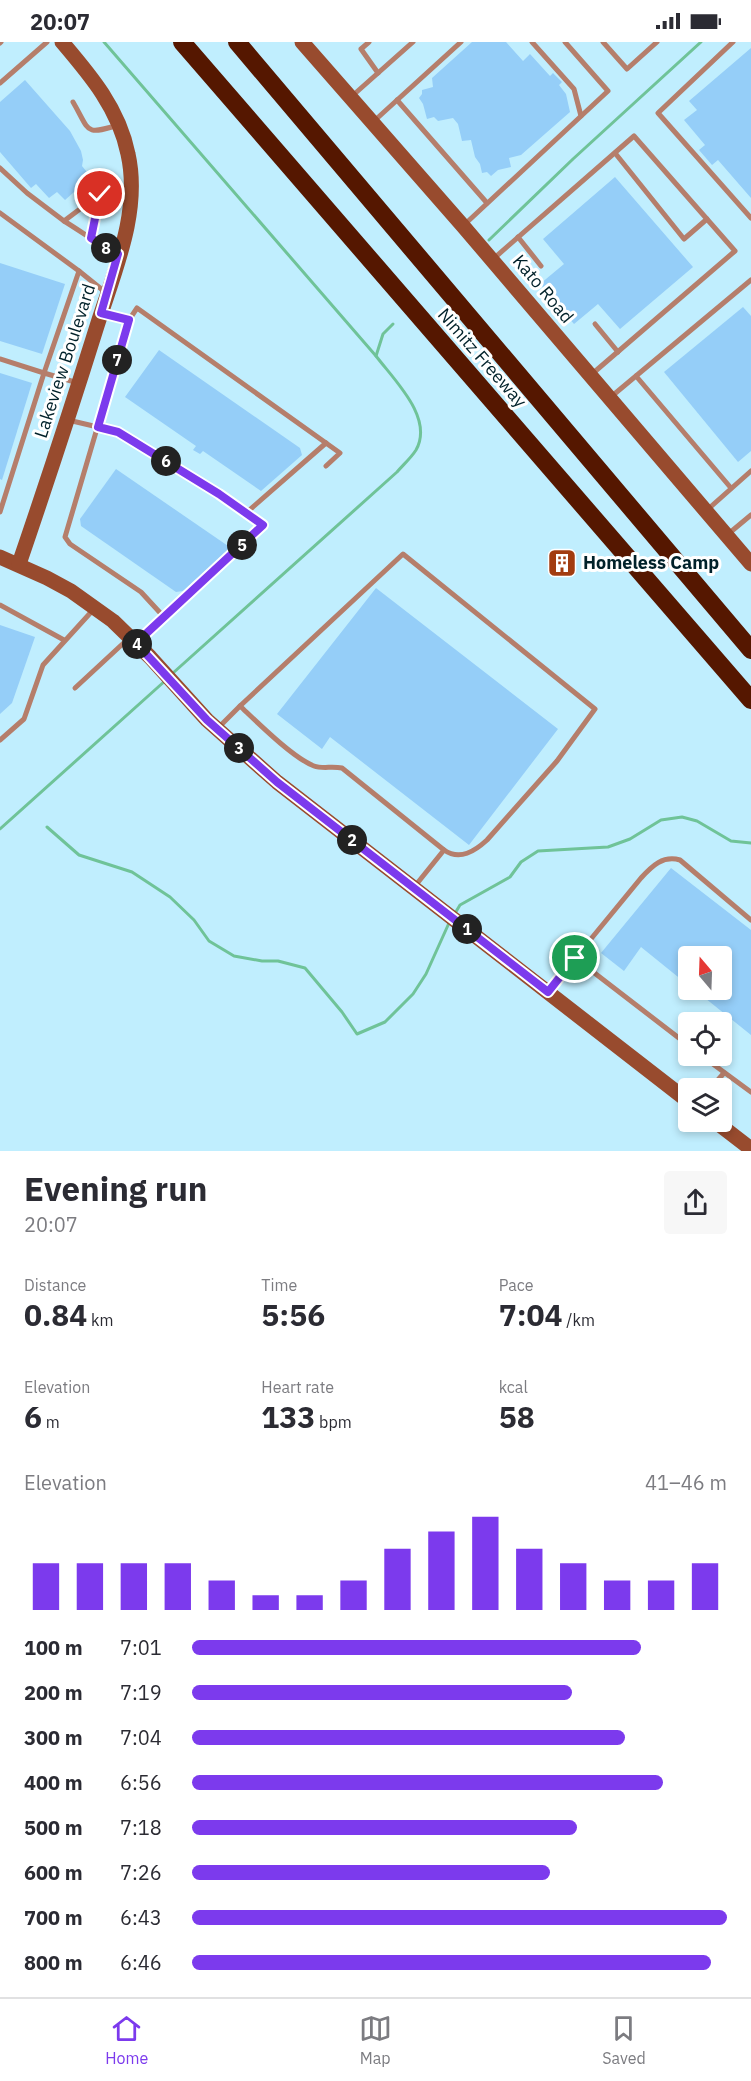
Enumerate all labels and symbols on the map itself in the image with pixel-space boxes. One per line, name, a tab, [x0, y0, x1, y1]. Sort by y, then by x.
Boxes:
pin	[74, 168, 125, 219]
pin: 8	[91, 233, 121, 263]
street label: Kato Road	[508, 250, 579, 328]
street label: Lakeview Boulevard	[29, 281, 100, 441]
street label: Nimitz Freeway	[433, 303, 532, 412]
pin: 7	[102, 345, 132, 375]
pin: 6	[151, 446, 181, 476]
pin: 5	[227, 530, 257, 560]
building icon: Homeless Camp	[546, 547, 578, 579]
place label: Homeless Camp	[583, 551, 719, 574]
pin: 4	[122, 629, 152, 659]
pin: 3	[224, 733, 254, 763]
pin: 2	[337, 825, 367, 855]
pin: 1	[452, 914, 482, 944]
pin	[549, 932, 600, 983]
north arrow	[678, 946, 732, 1000]

